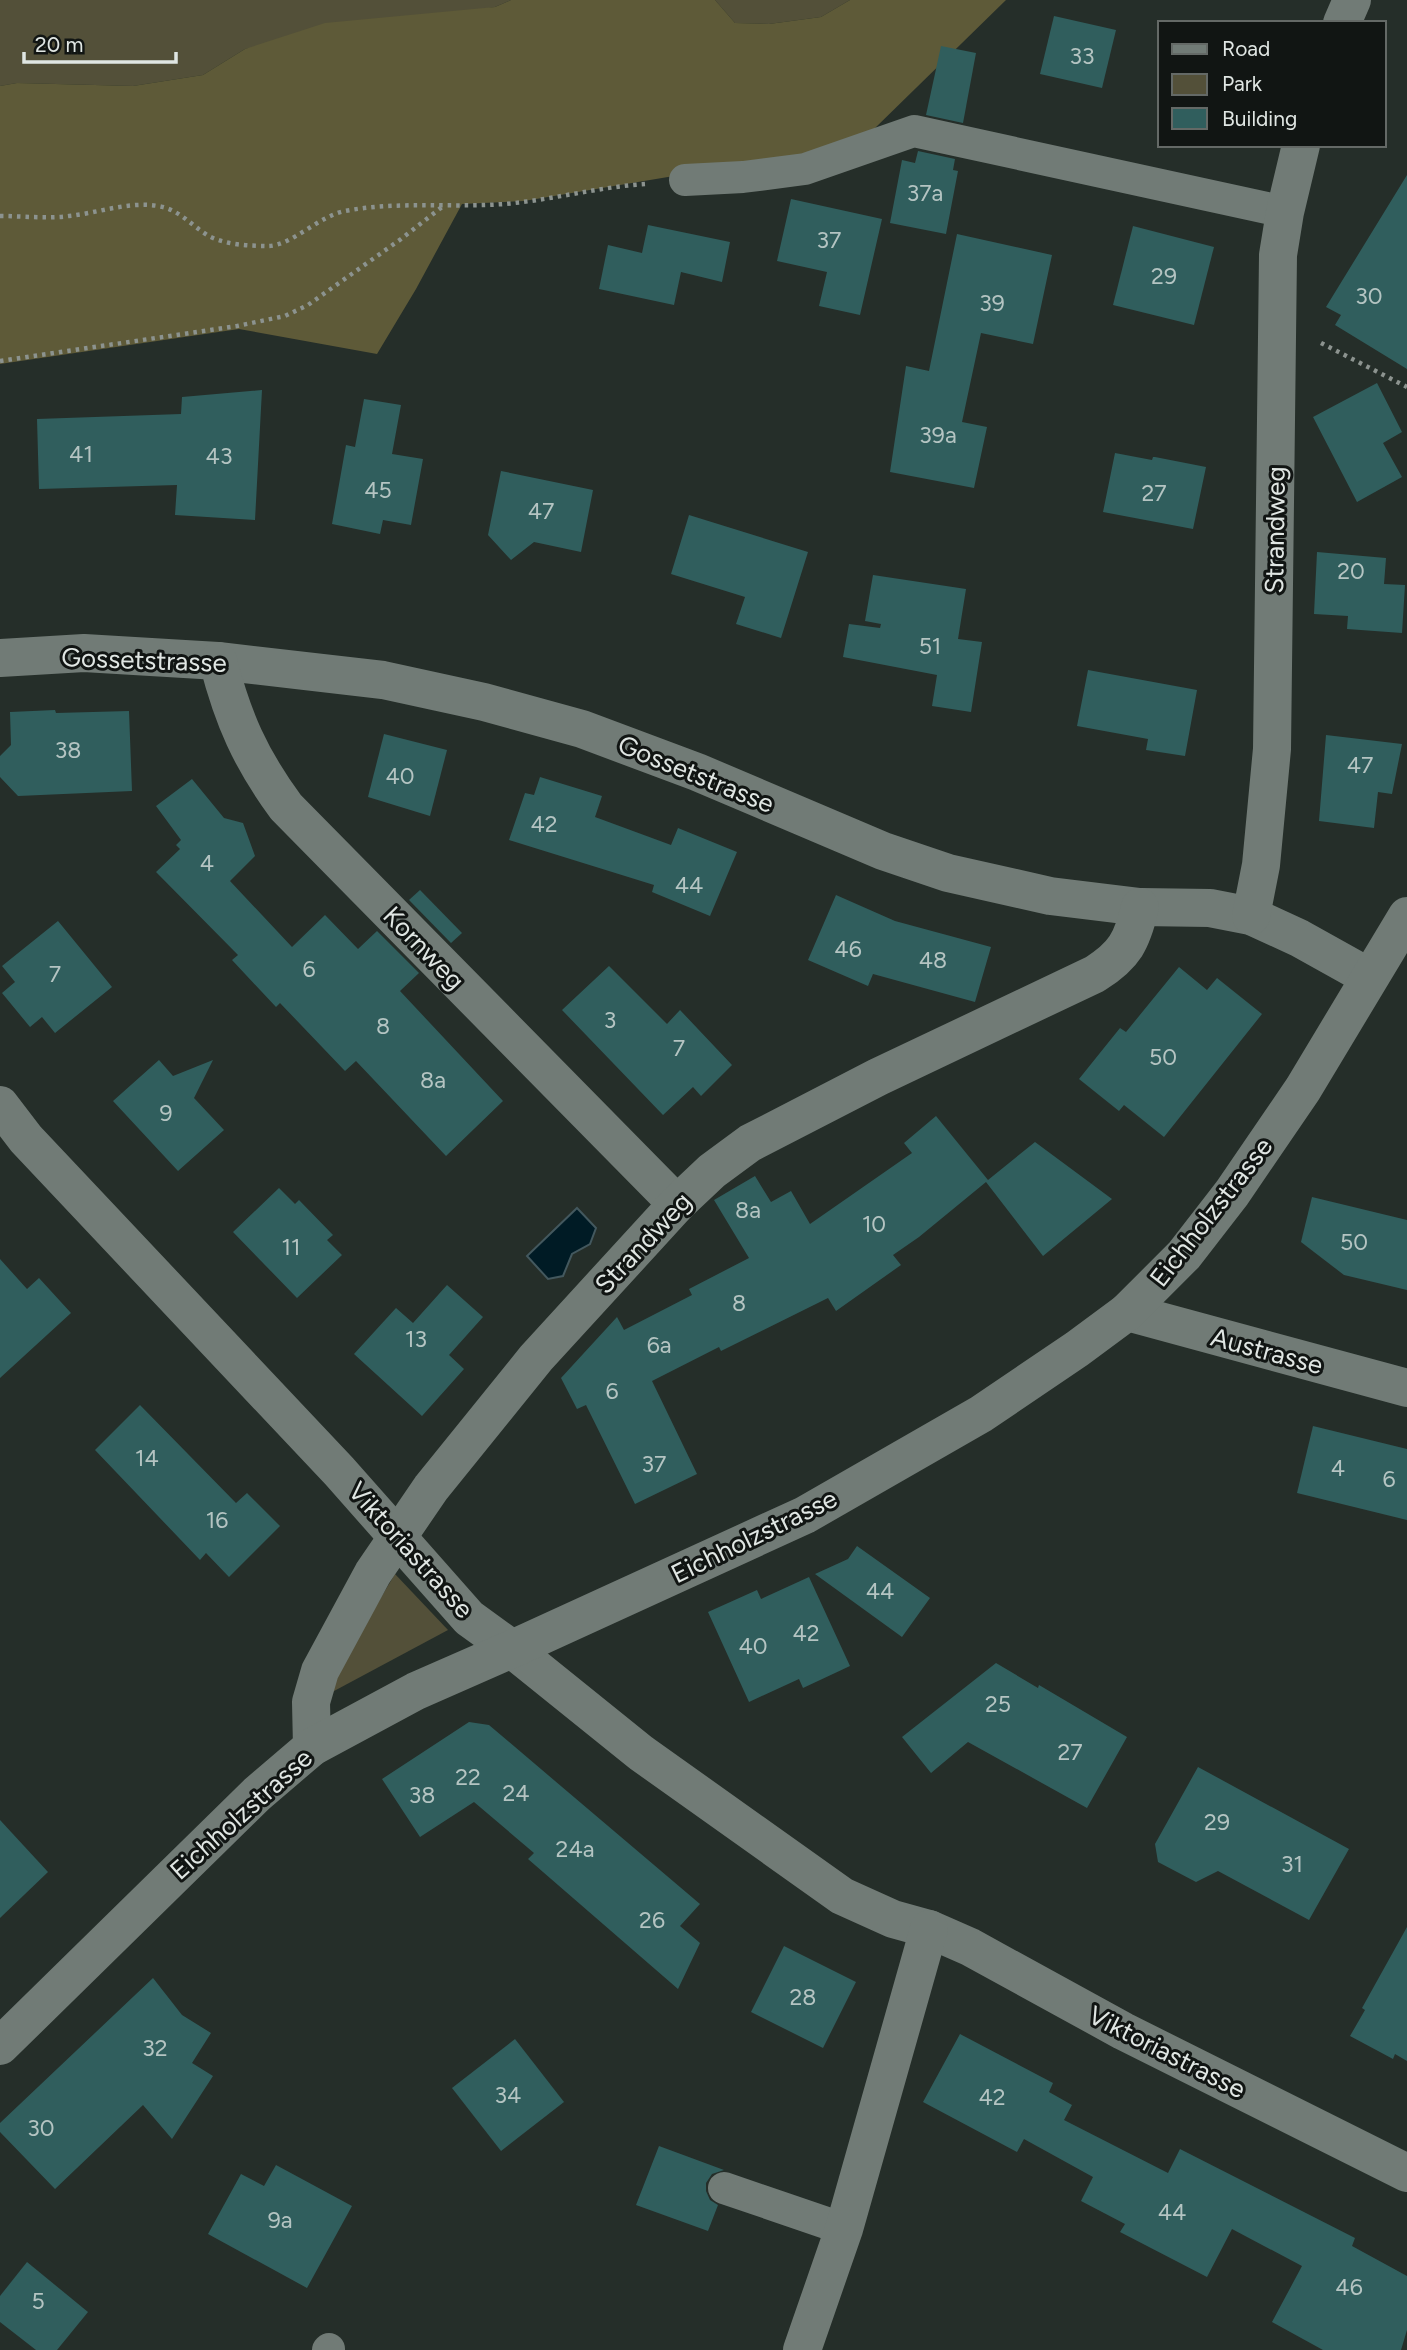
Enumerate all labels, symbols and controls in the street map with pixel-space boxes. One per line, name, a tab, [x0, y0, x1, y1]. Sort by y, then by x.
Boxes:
scale bar	[24, 21, 177, 65]
legend	[1158, 21, 1386, 147]
text: 20 m	[35, 32, 83, 57]
text: Road	[1222, 36, 1270, 61]
house number: 33	[1069, 42, 1095, 70]
text: Park	[1222, 71, 1263, 96]
text: Building	[1222, 106, 1297, 131]
house number: 37a	[907, 179, 943, 207]
house number: 37	[817, 226, 841, 254]
house number: 29	[1151, 262, 1177, 290]
house number: 30	[1355, 282, 1383, 310]
house number: 39	[979, 289, 1005, 317]
house number: 39a	[919, 421, 957, 449]
house number: 41	[69, 440, 93, 468]
house number: 43	[206, 442, 232, 470]
street label: Strandweg	[1258, 466, 1292, 594]
house number: 45	[364, 476, 392, 504]
house number: 27	[1141, 479, 1167, 507]
house number: 47	[528, 497, 554, 525]
house number: 20	[1337, 557, 1365, 585]
house number: 51	[919, 632, 941, 660]
street label: Gossetstrasse	[61, 641, 227, 679]
street label: Gossetstrasse	[613, 728, 779, 820]
house number: 38	[55, 736, 81, 764]
house number: 47	[1347, 751, 1373, 779]
house number: 40	[385, 762, 415, 790]
house number: 42	[530, 810, 558, 838]
house number: 4	[200, 849, 214, 877]
house number: 44	[675, 871, 703, 899]
street label: Kornweg	[377, 900, 471, 996]
house number: 46	[834, 935, 862, 963]
house number: 48	[919, 946, 947, 974]
house number: 6	[302, 955, 316, 983]
house number: 7	[49, 960, 61, 988]
house number: 3	[604, 1006, 616, 1034]
house number: 8	[376, 1012, 390, 1040]
house number: 7	[673, 1034, 685, 1062]
house number: 50	[1149, 1043, 1177, 1071]
house number: 8a	[420, 1066, 446, 1094]
house number: 9	[159, 1099, 173, 1127]
street label: Eichholzstrasse	[1143, 1131, 1279, 1293]
street label: Strandweg	[588, 1186, 698, 1300]
house number: 8a	[735, 1196, 761, 1224]
house number: 10	[862, 1210, 886, 1238]
house number: 50	[1340, 1228, 1368, 1256]
house number: 11	[282, 1233, 301, 1261]
house number: 8	[732, 1289, 746, 1317]
street label: Austrasse	[1208, 1321, 1326, 1381]
house number: 13	[405, 1325, 427, 1353]
house number: 6a	[647, 1331, 671, 1359]
house number: 6	[605, 1377, 619, 1405]
house number: 14	[135, 1444, 159, 1472]
house number: 37	[642, 1450, 666, 1478]
house number: 4	[1331, 1454, 1345, 1482]
house number: 6	[1382, 1465, 1396, 1493]
street label: Viktoriastrasse	[342, 1475, 480, 1625]
street label: Eichholzstrasse	[666, 1482, 842, 1590]
house number: 16	[206, 1506, 228, 1534]
house number: 44	[866, 1577, 894, 1605]
house number: 42	[792, 1619, 820, 1647]
house number: 40	[738, 1632, 768, 1660]
house number: 25	[985, 1690, 1011, 1718]
house number: 27	[1057, 1738, 1083, 1766]
street label: Eichholzstrasse	[163, 1742, 319, 1886]
house number: 22	[455, 1763, 481, 1791]
house number: 24	[502, 1779, 530, 1807]
house number: 38	[409, 1781, 435, 1809]
house number: 29	[1204, 1808, 1230, 1836]
house number: 24a	[556, 1835, 594, 1863]
house number: 31	[1281, 1850, 1303, 1878]
house number: 26	[639, 1906, 665, 1934]
house number: 28	[790, 1983, 816, 2011]
street label: Viktoriastrasse	[1083, 1999, 1251, 2105]
house number: 32	[142, 2034, 168, 2062]
house number: 34	[495, 2081, 521, 2109]
house number: 42	[978, 2083, 1006, 2111]
house number: 30	[27, 2114, 55, 2142]
house number: 44	[1158, 2198, 1186, 2226]
house number: 9a	[268, 2206, 292, 2234]
house number: 46	[1335, 2273, 1363, 2301]
house number: 5	[31, 2287, 45, 2315]

